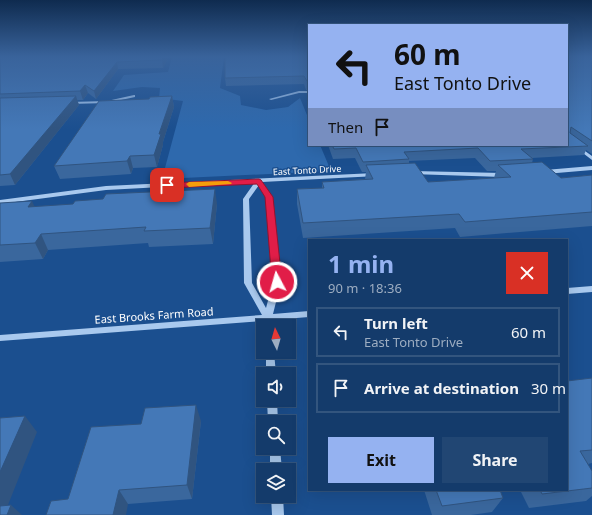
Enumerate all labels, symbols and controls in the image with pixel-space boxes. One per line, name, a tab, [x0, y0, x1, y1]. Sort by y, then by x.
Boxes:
text: 60 m	[394, 35, 461, 73]
icon: left	[328, 40, 380, 92]
text: East Tonto Drive	[394, 71, 531, 95]
icon: arrive	[371, 116, 393, 138]
text: Then	[328, 117, 363, 137]
street label: East Tonto Drive	[272, 162, 342, 178]
pin	[150, 168, 184, 202]
icon: arrive	[156, 174, 178, 196]
text: 1 min	[328, 247, 394, 280]
button: close	[506, 252, 548, 294]
position arrow	[256, 261, 298, 303]
text: 90 m · 18:36	[328, 279, 402, 297]
street label: East Brooks Farm Road	[94, 303, 214, 327]
text: Turn left	[364, 313, 428, 333]
north arrow	[256, 319, 296, 359]
map controls	[256, 319, 296, 503]
icon: left	[330, 321, 352, 343]
text: 60 m	[511, 322, 546, 342]
text: East Tonto Drive	[364, 333, 463, 351]
button: sound	[256, 367, 296, 407]
icon: arrive	[330, 377, 352, 399]
text: Arrive at destination	[364, 378, 519, 398]
text: 30 m	[531, 378, 566, 398]
button: search	[256, 415, 296, 455]
button: Exit	[328, 437, 434, 483]
button: Share	[442, 437, 548, 483]
button: layers	[256, 463, 296, 503]

